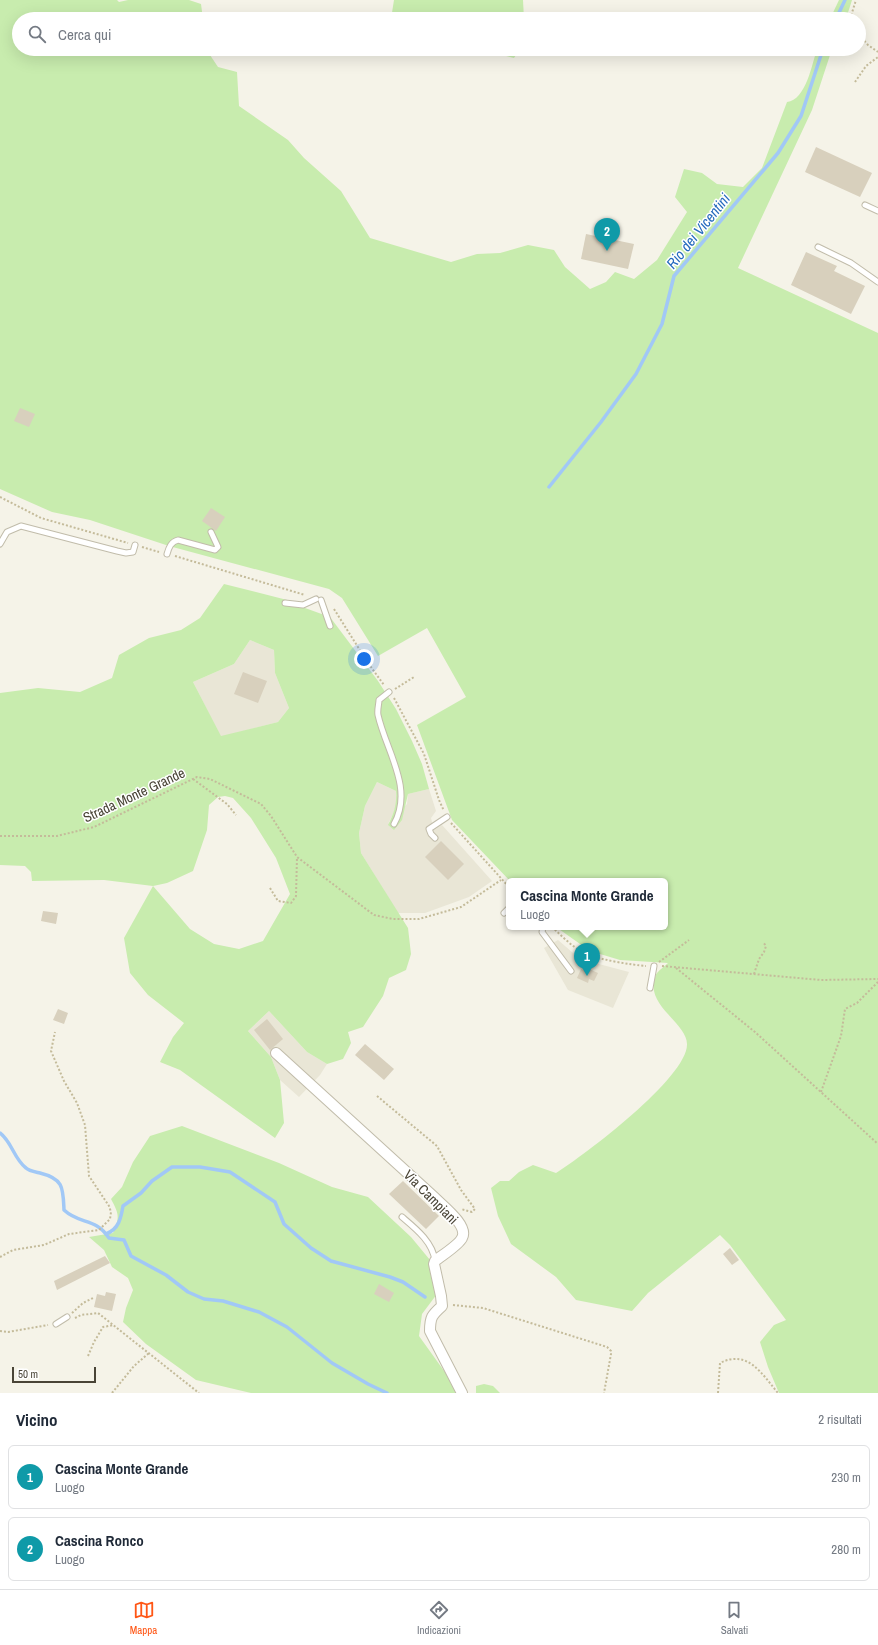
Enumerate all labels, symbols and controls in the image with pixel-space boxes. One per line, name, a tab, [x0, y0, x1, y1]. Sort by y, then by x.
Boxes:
search box	[12, 12, 866, 56]
icon: search	[26, 23, 48, 45]
text: Cerca qui	[58, 24, 111, 45]
water label: Rio dei Vicentini	[661, 188, 735, 273]
pin: 2	[594, 218, 620, 251]
your location	[354, 649, 374, 669]
street label: Strada Monte Grande	[80, 764, 188, 826]
popup	[506, 878, 668, 930]
text: Cascina Monte Grande	[520, 885, 654, 906]
text: Luogo	[520, 906, 550, 923]
pin: 1	[574, 943, 600, 976]
street label: Via Campiani	[400, 1166, 462, 1228]
scale bar	[12, 1365, 96, 1384]
text: 50 m	[18, 1367, 38, 1381]
text: Vicino	[16, 1408, 58, 1431]
text: 2 risultati	[818, 1411, 862, 1428]
text: Cascina Monte Grande	[55, 1458, 188, 1479]
text: 1	[27, 1469, 33, 1486]
text: 230 m	[831, 1469, 861, 1486]
text: Luogo	[55, 1479, 85, 1496]
text: Cascina Ronco	[55, 1530, 144, 1551]
text: 2	[27, 1541, 33, 1558]
text: 280 m	[831, 1541, 861, 1558]
text: Luogo	[55, 1551, 85, 1568]
tab: Mappa	[130, 1599, 157, 1637]
tab: Indicazioni	[417, 1599, 461, 1637]
tab: Salvati	[721, 1599, 748, 1637]

